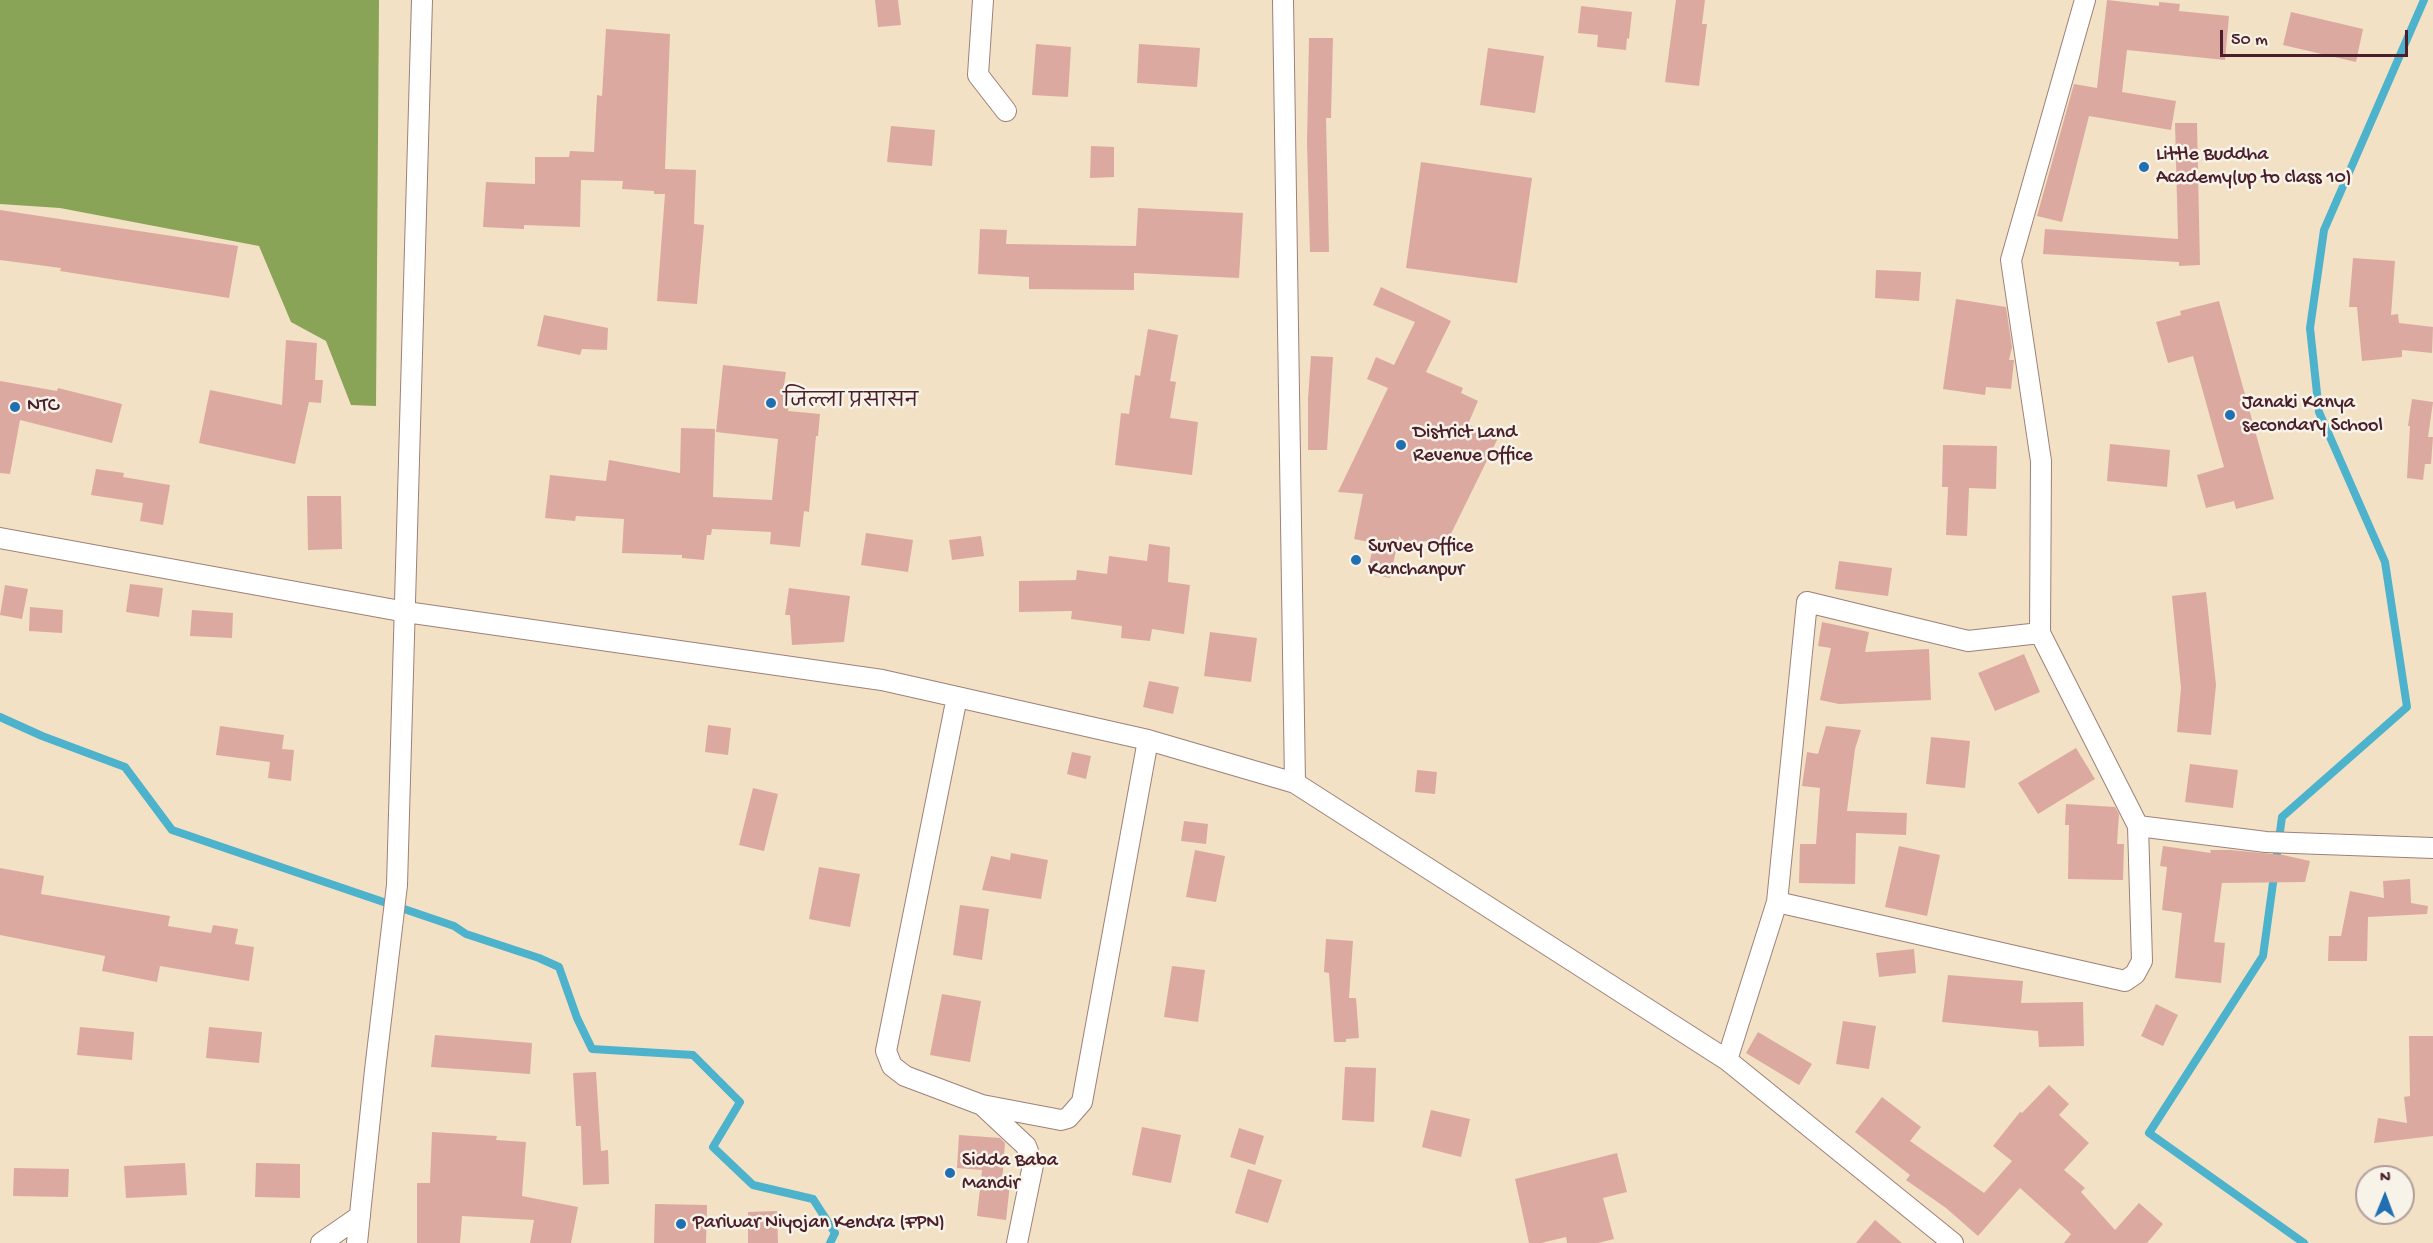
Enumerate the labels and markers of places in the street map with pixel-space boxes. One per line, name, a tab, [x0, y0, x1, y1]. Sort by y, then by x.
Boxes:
place label: Little Buddha Academy(up to class 10)	[2156, 144, 2352, 191]
marker: Little Buddha Academy(up to class 10)	[2137, 160, 2151, 174]
place label: जिल्ला प्रसासन	[783, 391, 918, 415]
place label: Janaki Kanya secondary School	[2242, 392, 2383, 439]
place label: NTC	[27, 395, 59, 419]
marker: जिल्ला प्रसासन	[764, 396, 778, 410]
marker: NTC	[8, 400, 22, 414]
marker: Janaki Kanya secondary School	[2223, 408, 2237, 422]
place label: District Land Revenue Office	[1413, 422, 1533, 469]
marker: District Land Revenue Office	[1394, 438, 1408, 452]
place label: Survey Office Kanchanpur	[1368, 536, 1473, 583]
marker: Survey Office Kanchanpur	[1349, 553, 1363, 567]
place label: Sidda Baba Mandir	[962, 1150, 1058, 1197]
marker: Sidda Baba Mandir	[943, 1166, 957, 1180]
place label: Pariwar Niyojan Kendra (FPN)	[693, 1212, 945, 1236]
marker: Pariwar Niyojan Kendra (FPN)	[674, 1217, 688, 1231]

